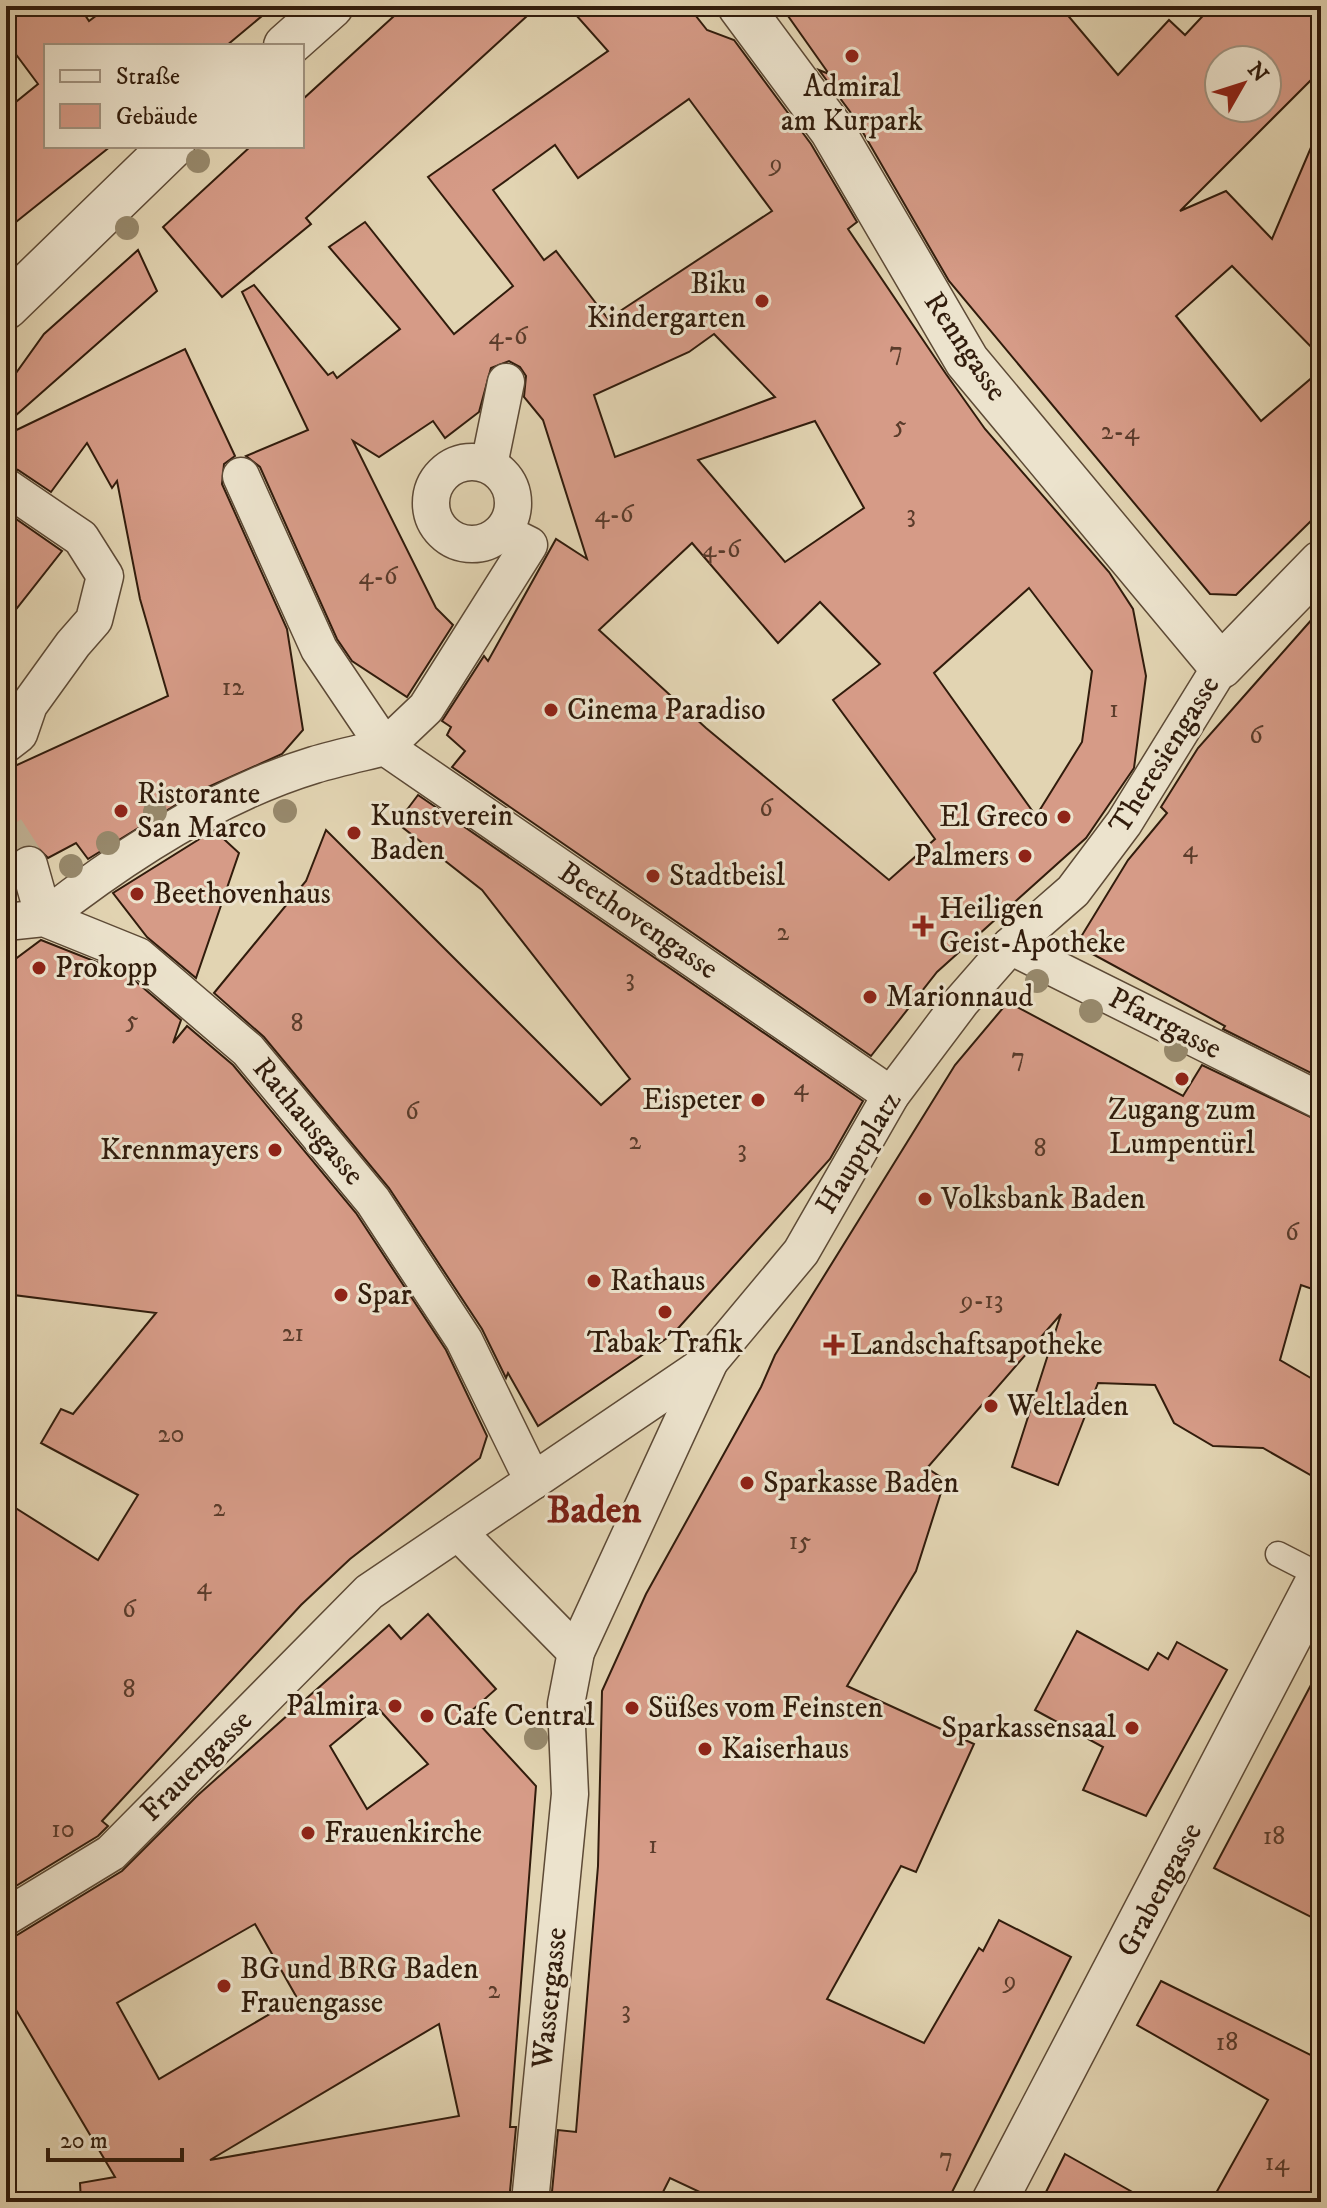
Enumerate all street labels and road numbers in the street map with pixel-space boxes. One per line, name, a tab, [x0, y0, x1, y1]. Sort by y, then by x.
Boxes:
street label: Renngasse	[915, 286, 1015, 408]
street label: Theresiengasse	[1102, 669, 1228, 841]
street label: Beethovengasse	[551, 854, 725, 988]
street label: Pfarrgasse	[1102, 980, 1228, 1068]
street label: Rathausgasse	[244, 1051, 372, 1193]
street label: Hauptplatz	[808, 1085, 910, 1221]
street label: Frauengasse	[133, 1702, 261, 1830]
street label: Grabengasse	[1109, 1816, 1211, 1964]
street label: Wassergasse	[524, 1926, 576, 2071]

